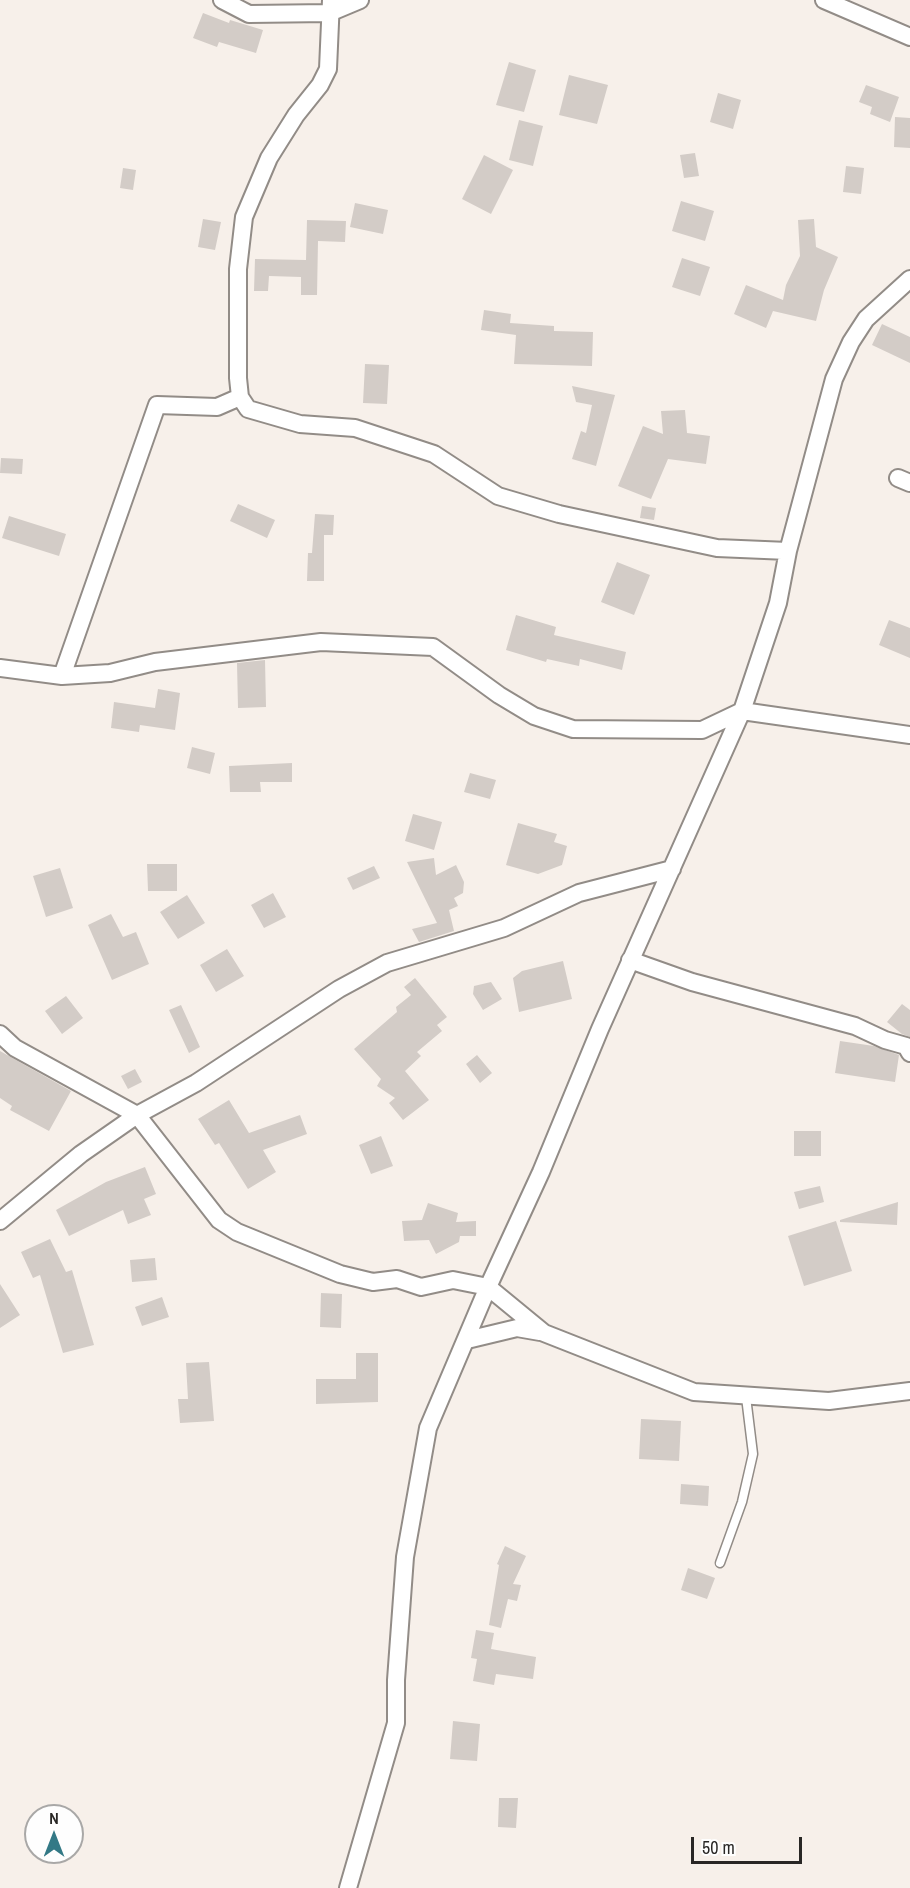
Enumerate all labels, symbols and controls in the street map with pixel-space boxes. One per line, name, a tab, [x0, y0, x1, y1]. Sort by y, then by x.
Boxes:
north arrow	[24, 1804, 84, 1864]
text: N	[49, 1807, 59, 1829]
scale bar	[694, 1825, 805, 1863]
text: 50 m	[702, 1835, 735, 1860]

